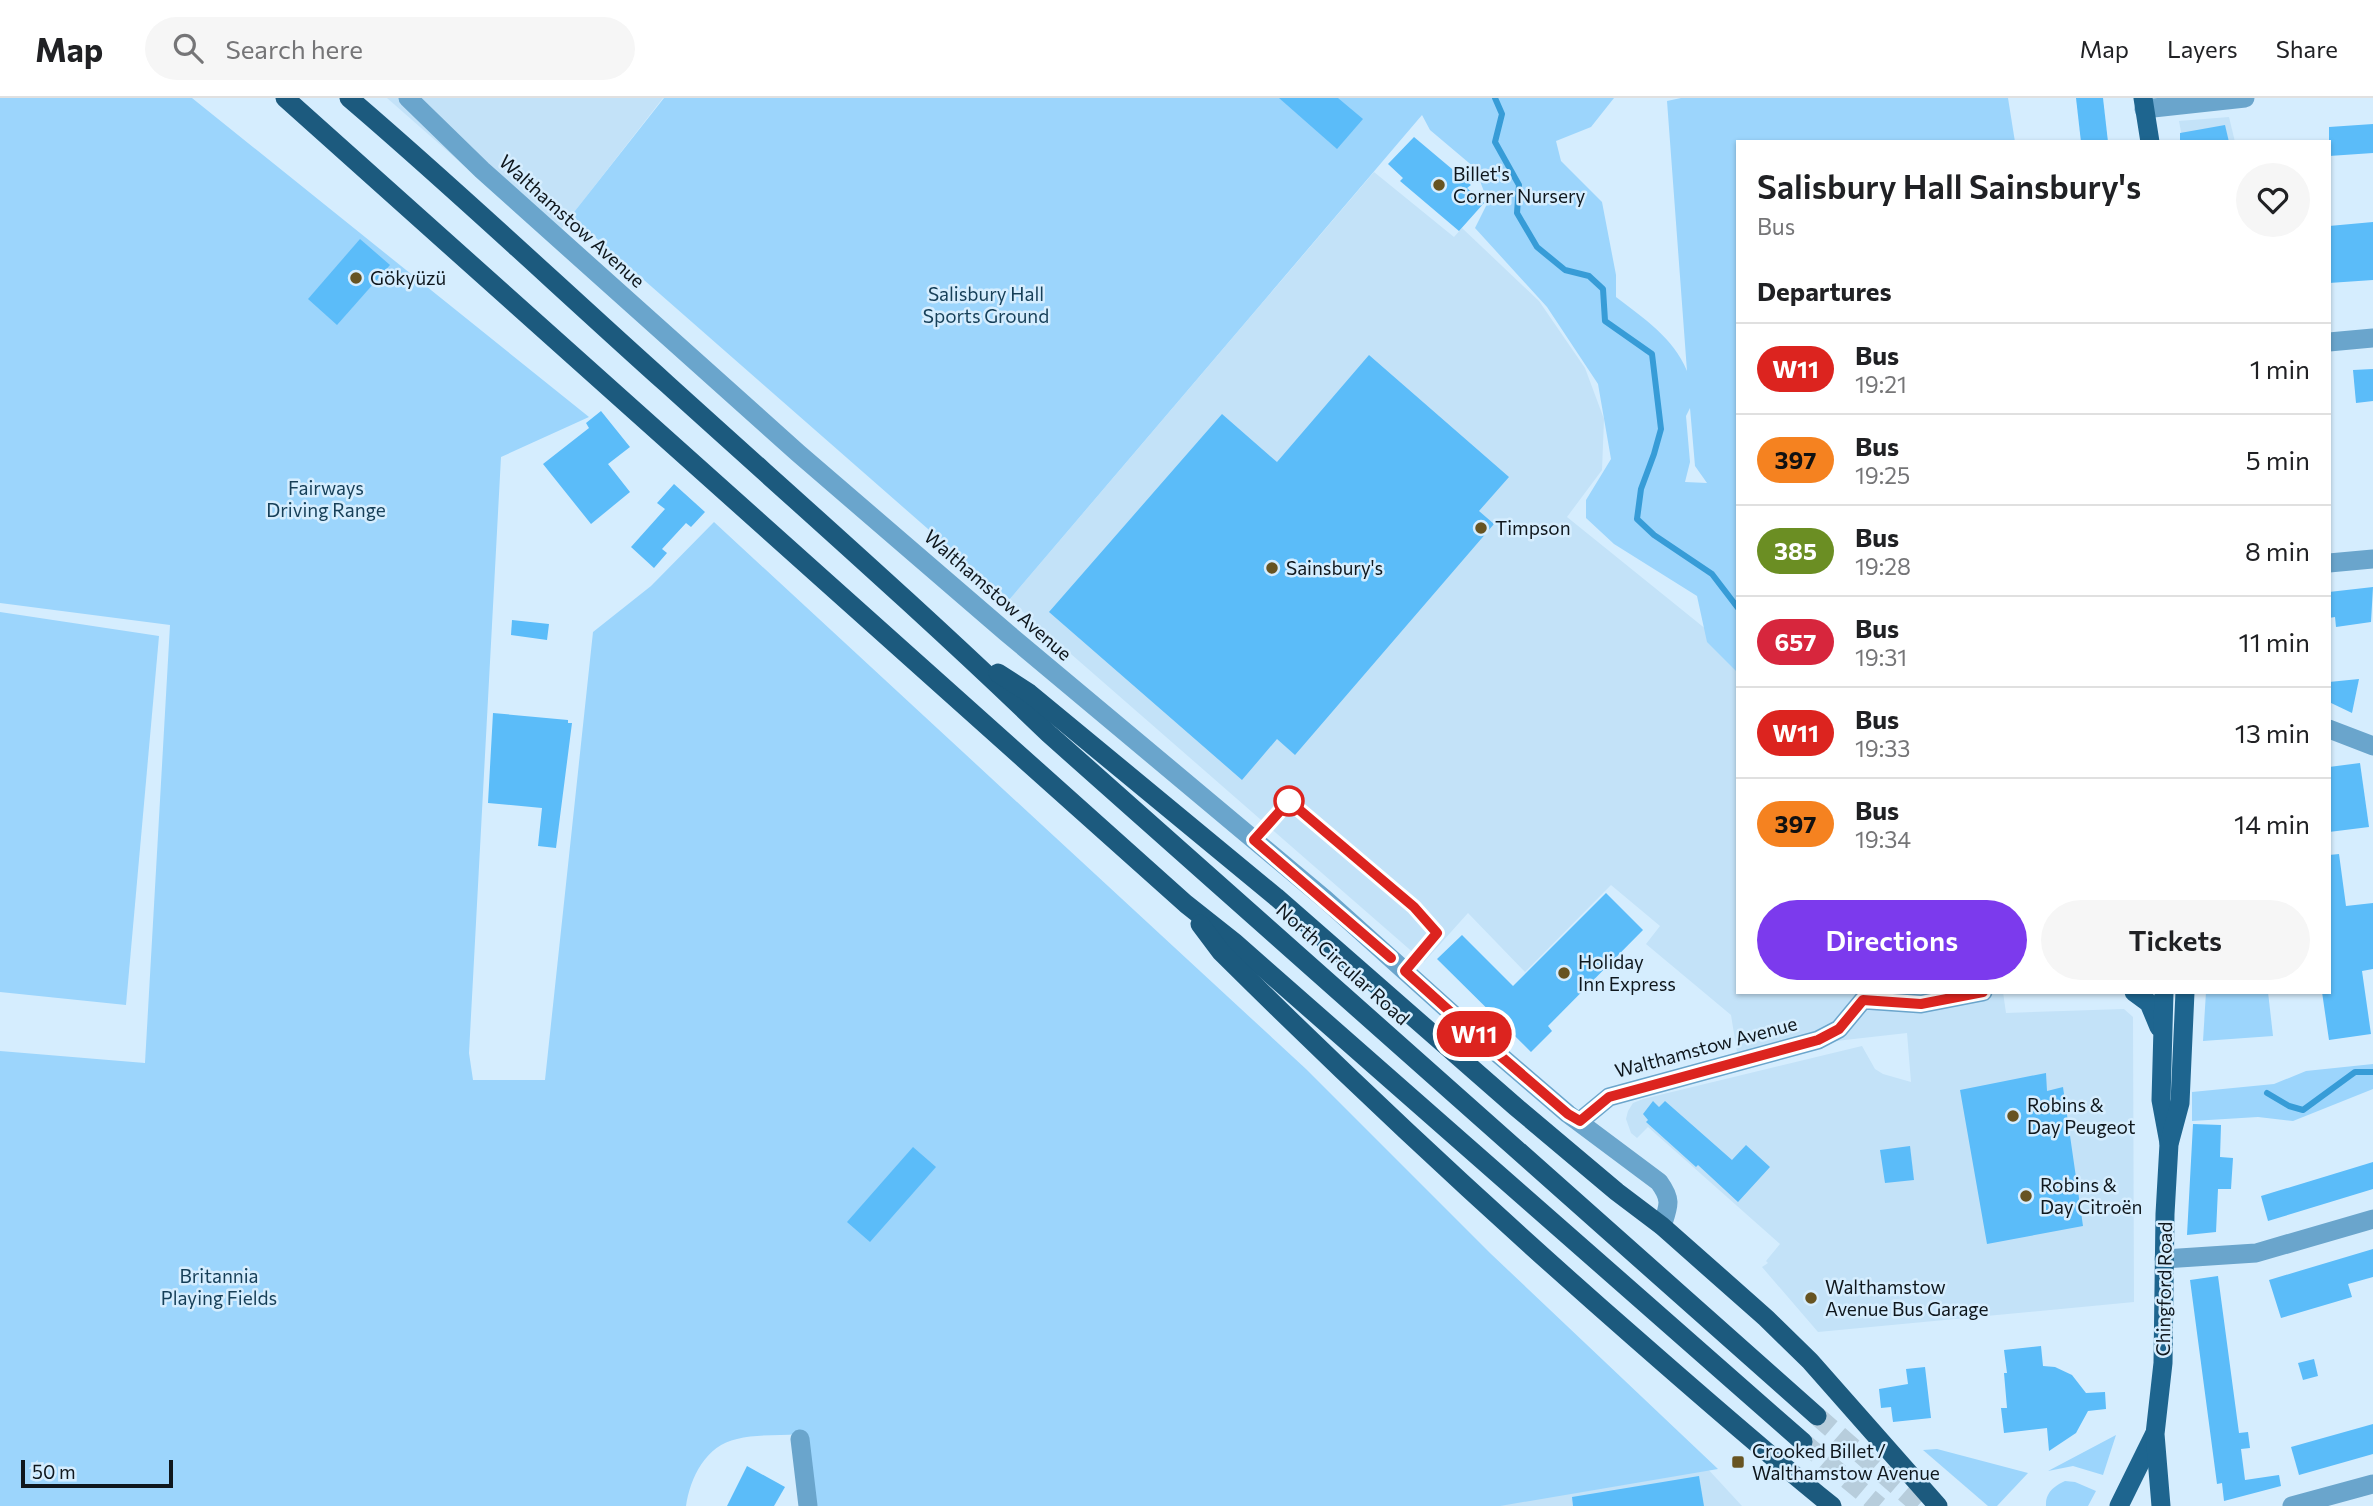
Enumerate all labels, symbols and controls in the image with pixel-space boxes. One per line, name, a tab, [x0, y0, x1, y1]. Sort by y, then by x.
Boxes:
search box	[145, 17, 635, 80]
text: Map	[35, 28, 103, 69]
icon: search	[169, 29, 207, 67]
text: Search here	[225, 33, 363, 64]
text: Map	[2080, 34, 2129, 63]
text: Layers	[2167, 34, 2238, 63]
text: Share	[2276, 34, 2338, 63]
street label: Walthamstow Avenue	[495, 149, 650, 292]
place label: Billet's Corner Nursery	[1453, 162, 1586, 207]
button: heart	[2236, 163, 2310, 237]
text: Salisbury Hall Sainsbury's	[1757, 165, 2141, 206]
marker: Billet's Corner Nursery	[1431, 177, 1447, 193]
text: Bus	[1757, 212, 1795, 240]
place label: Gökyüzü	[370, 266, 446, 289]
marker: Gökyüzü	[348, 270, 364, 286]
text: Departures	[1757, 275, 1892, 306]
park label: Salisbury Hall Sports Ground	[923, 282, 1049, 327]
text: Bus	[1855, 339, 1899, 370]
text: 1 min	[2250, 353, 2310, 384]
text: W11	[1772, 354, 1819, 383]
text: 19:21	[1855, 370, 1907, 398]
text: Bus	[1855, 430, 1899, 461]
text: 5 min	[2246, 444, 2310, 475]
text: 397	[1775, 445, 1816, 474]
text: 19:25	[1855, 461, 1910, 489]
park label: Fairways Driving Range	[266, 476, 386, 521]
place label: Timpson	[1495, 516, 1571, 539]
marker: Timpson	[1473, 520, 1489, 536]
text: Bus	[1855, 521, 1899, 552]
street label: Walthamstow Avenue	[920, 524, 1077, 665]
text: 8 min	[2245, 535, 2310, 566]
text: 385	[1774, 536, 1817, 565]
text: 19:28	[1855, 552, 1911, 580]
place label: Sainsbury's	[1286, 556, 1383, 579]
marker: Sainsbury's	[1264, 560, 1280, 576]
text: Bus	[1855, 612, 1899, 643]
text: 11 min	[2239, 626, 2310, 657]
text: 657	[1775, 627, 1817, 656]
text: 19:31	[1855, 643, 1907, 671]
text: Bus	[1855, 703, 1899, 734]
text: 13 min	[2235, 717, 2310, 748]
text: W11	[1772, 718, 1819, 747]
text: 19:33	[1855, 734, 1910, 762]
unlabelled marker	[1274, 786, 1304, 816]
text: Bus	[1855, 794, 1899, 825]
text: 14 min	[2234, 808, 2310, 839]
text: 397	[1775, 809, 1816, 838]
text: 19:34	[1855, 825, 1911, 853]
street label: North Circular Road	[1272, 898, 1415, 1029]
button: Directions	[1757, 900, 2027, 980]
button: Tickets	[2041, 900, 2310, 980]
place label: Holiday Inn Express	[1578, 950, 1676, 995]
marker: Holiday Inn Express	[1556, 965, 1572, 981]
line badge: W11	[1434, 1011, 1514, 1057]
street label: Walthamstow Avenue	[1612, 1011, 1800, 1082]
text: W11	[1451, 1019, 1497, 1048]
place label: Robins & Day Peugeot	[2027, 1093, 2136, 1138]
marker: Robins & Day Peugeot	[2005, 1108, 2021, 1124]
place label: Robins & Day Citroën	[2040, 1173, 2142, 1218]
marker: Robins & Day Citroën	[2018, 1188, 2034, 1204]
street label: Chingford Road	[2151, 1221, 2176, 1356]
park label: Britannia Playing Fields	[161, 1264, 277, 1309]
place label: Walthamstow Avenue Bus Garage	[1825, 1275, 1988, 1320]
marker: Walthamstow Avenue Bus Garage	[1803, 1290, 1819, 1306]
place label: Crooked Billet / Walthamstow Avenue	[1752, 1439, 1940, 1484]
marker: Crooked Billet / Walthamstow Avenue	[1730, 1454, 1746, 1470]
scale bar	[21, 1457, 173, 1489]
text: 50 m	[32, 1460, 76, 1483]

